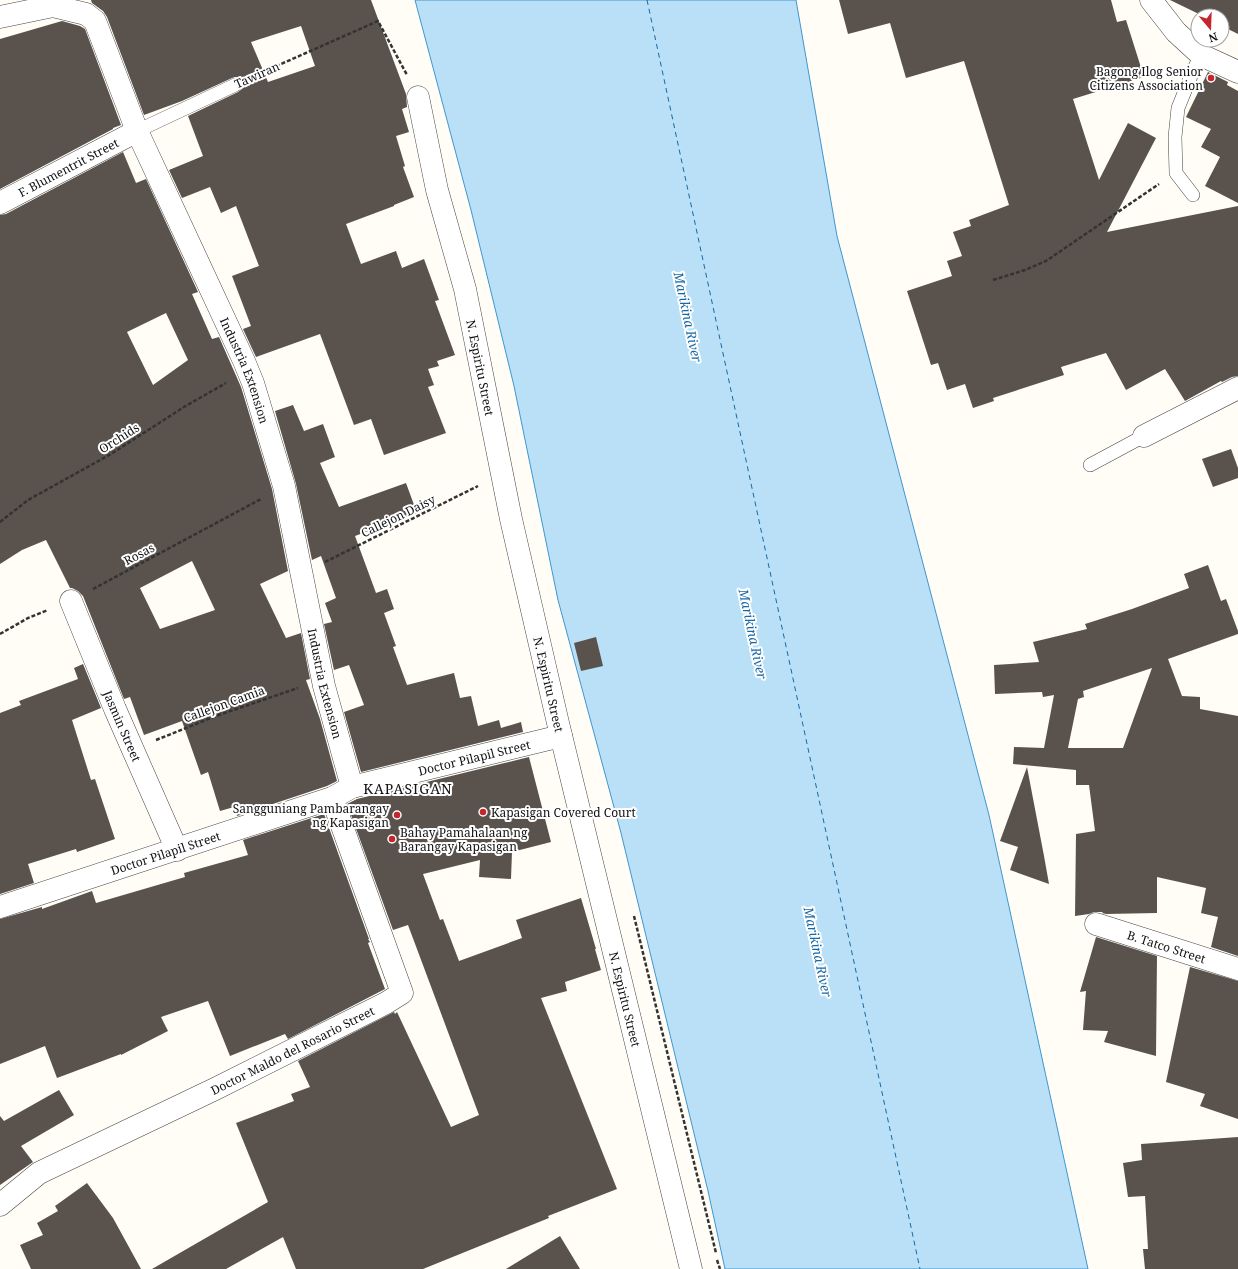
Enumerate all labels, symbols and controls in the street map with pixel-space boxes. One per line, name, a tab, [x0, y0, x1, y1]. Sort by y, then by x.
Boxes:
north arrow	[1190, 8, 1230, 48]
text: N	[1207, 29, 1220, 47]
street label: Tawiran	[232, 57, 283, 92]
place label: Bagong Ilog Senior Citizens Association	[1089, 63, 1203, 94]
marker: Bagong Ilog Senior Citizens Association	[1206, 73, 1216, 83]
street label: F. Blumentrit Street	[15, 134, 121, 201]
water label: Marikina River	[669, 269, 707, 365]
street label: Industria Extension	[216, 314, 273, 426]
street label: N. Espiritu Street	[463, 318, 499, 417]
street label: Orchids	[96, 419, 142, 457]
street label: Callejon Daisy	[358, 491, 438, 541]
street label: Rosas	[121, 539, 157, 569]
water label: Marikina River	[734, 586, 772, 682]
street label: Industria Extension	[304, 627, 347, 741]
street label: N. Espiritu Street	[530, 635, 568, 734]
street label: Callejon Camia	[181, 681, 267, 727]
street label: Jasmin Street	[99, 687, 145, 764]
street label: Doctor Pilapil Street	[416, 735, 532, 779]
district label: KAPASIGAN	[363, 779, 453, 798]
place label: Sangguniang Pambarangay ng Kapasigan	[233, 800, 389, 831]
place label: Kapasigan Covered Court	[491, 804, 636, 821]
marker: Kapasigan Covered Court	[478, 807, 488, 817]
marker: Sangguniang Pambarangay ng Kapasigan	[392, 810, 402, 820]
place label: Bahay Pamahalaan ng Barangay Kapasigan	[400, 824, 528, 855]
street label: Doctor Pilapil Street	[108, 827, 222, 879]
marker: Bahay Pamahalaan ng Barangay Kapasigan	[387, 834, 397, 844]
water label: Marikina River	[799, 904, 837, 1000]
street label: B. Tatco Street	[1125, 926, 1208, 967]
street label: N. Espiritu Street	[605, 950, 645, 1049]
street label: Doctor Maldo del Rosario Street	[207, 1002, 377, 1098]

